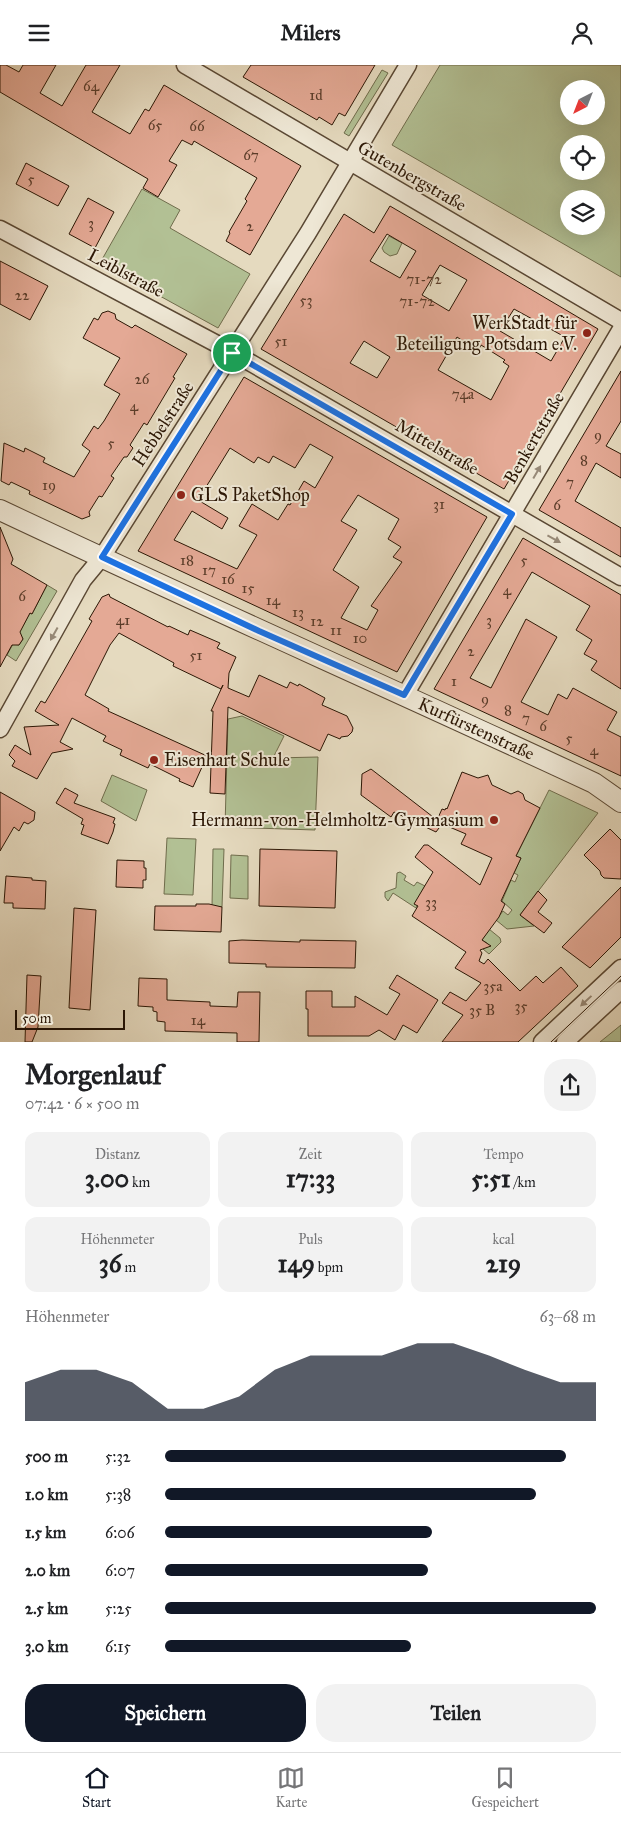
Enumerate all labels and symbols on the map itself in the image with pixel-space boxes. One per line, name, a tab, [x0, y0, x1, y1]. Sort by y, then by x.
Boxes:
house number: 64	[83, 77, 100, 95]
north arrow	[560, 80, 605, 125]
house number: 1d	[309, 86, 323, 104]
house number: 65	[148, 116, 162, 134]
house number: 66	[189, 117, 206, 135]
street label: Gutenbergstraße	[353, 136, 470, 217]
house number: 67	[243, 146, 259, 164]
house number: 5	[28, 170, 35, 188]
house number: 3	[88, 214, 94, 232]
house number: 2	[246, 217, 254, 235]
street label: Leiblstraße	[84, 244, 168, 302]
house number: 71-72	[406, 270, 442, 288]
house number: 22	[15, 286, 30, 304]
house number: 53	[300, 291, 312, 309]
house number: 71-72	[399, 292, 435, 310]
place label: WerkStadt für Beteiligung Potsdam e.V.	[396, 312, 577, 356]
marker: WerkStadt für Beteiligung Potsdam e.V.	[581, 327, 593, 339]
pin	[211, 332, 253, 374]
house number: 51	[275, 332, 288, 350]
house number: 26	[134, 370, 151, 388]
street label: Hebbelstraße	[127, 377, 199, 471]
house number: 74a	[452, 385, 475, 403]
street label: Benkertstraße	[499, 388, 569, 488]
house number: 4	[130, 397, 139, 415]
street label: Mittelstraße	[391, 414, 483, 480]
house number: 9	[594, 426, 602, 444]
house number: 5	[108, 434, 115, 452]
house number: 8	[580, 451, 588, 469]
one-way arrow	[533, 465, 541, 479]
house number: 7	[566, 473, 574, 491]
house number: 19	[42, 476, 56, 494]
place label: GLS PaketShop	[191, 484, 310, 506]
marker: GLS PaketShop	[175, 489, 187, 501]
house number: 31	[433, 495, 445, 513]
house number: 6	[553, 496, 562, 514]
one-way arrow	[548, 534, 561, 543]
house number: 18	[180, 551, 194, 569]
house number: 5	[521, 551, 528, 569]
house number: 17	[202, 561, 216, 579]
house number: 16	[221, 570, 236, 588]
house number: 15	[242, 579, 254, 597]
house number: 4	[503, 581, 512, 599]
house number: 6	[18, 587, 27, 605]
house number: 14	[266, 591, 281, 609]
house number: 13	[292, 603, 304, 621]
house number: 41	[116, 611, 130, 629]
house number: 3	[486, 611, 492, 629]
house number: 12	[310, 612, 324, 630]
house number: 11	[330, 621, 342, 639]
one-way arrow	[49, 627, 58, 640]
house number: 10	[353, 629, 367, 647]
house number: 2	[467, 642, 475, 660]
house number: 51	[190, 646, 203, 664]
house number: 1	[451, 672, 457, 690]
house number: 9	[481, 690, 489, 708]
street label: Kurfürstenstraße	[415, 692, 538, 765]
house number: 8	[504, 701, 512, 719]
house number: 7	[522, 709, 530, 727]
house number: 6	[539, 717, 548, 735]
house number: 5	[566, 729, 573, 747]
house number: 4	[590, 741, 599, 759]
place label: Eisenhart Schule	[164, 749, 290, 771]
marker: Eisenhart Schule	[148, 754, 160, 766]
place label: Hermann-von-Helmholtz-Gymnasium	[191, 809, 484, 831]
marker: Hermann-von-Helmholtz-Gymnasium	[488, 814, 500, 826]
house number: 33	[425, 893, 437, 911]
house number: 35a	[483, 977, 503, 995]
one-way arrow	[580, 995, 592, 1007]
house number: 35	[515, 997, 528, 1015]
house number: 35 B	[469, 1001, 495, 1019]
scale bar	[15, 1007, 125, 1030]
house number: 14	[191, 1011, 206, 1029]

